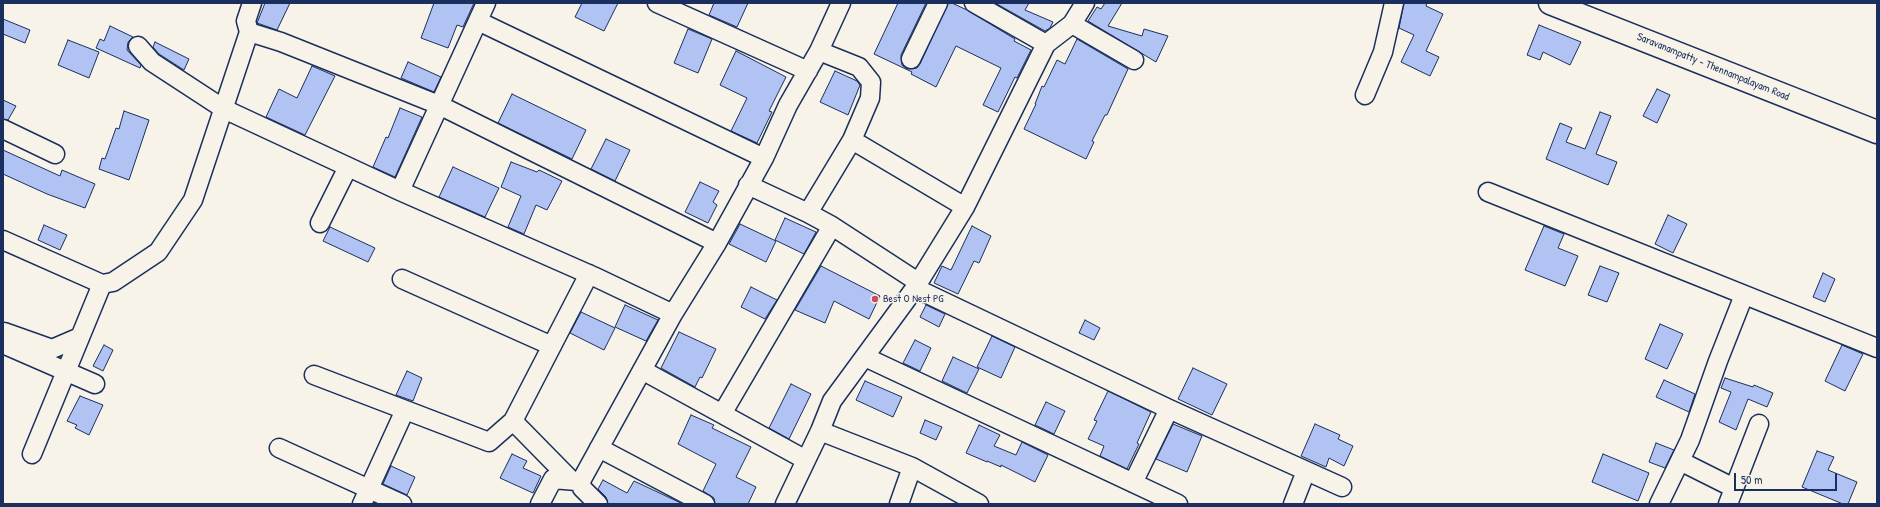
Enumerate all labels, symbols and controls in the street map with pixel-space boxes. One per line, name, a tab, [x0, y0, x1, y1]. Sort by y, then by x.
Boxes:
street label: Saravanampatty - Thennampalayam Road	[1635, 30, 1791, 104]
place label: Best O Nest PG	[883, 292, 943, 306]
marker: Best O Nest PG	[870, 294, 880, 304]
scale bar	[1736, 465, 1839, 491]
text: 50 m	[1741, 471, 1762, 488]

